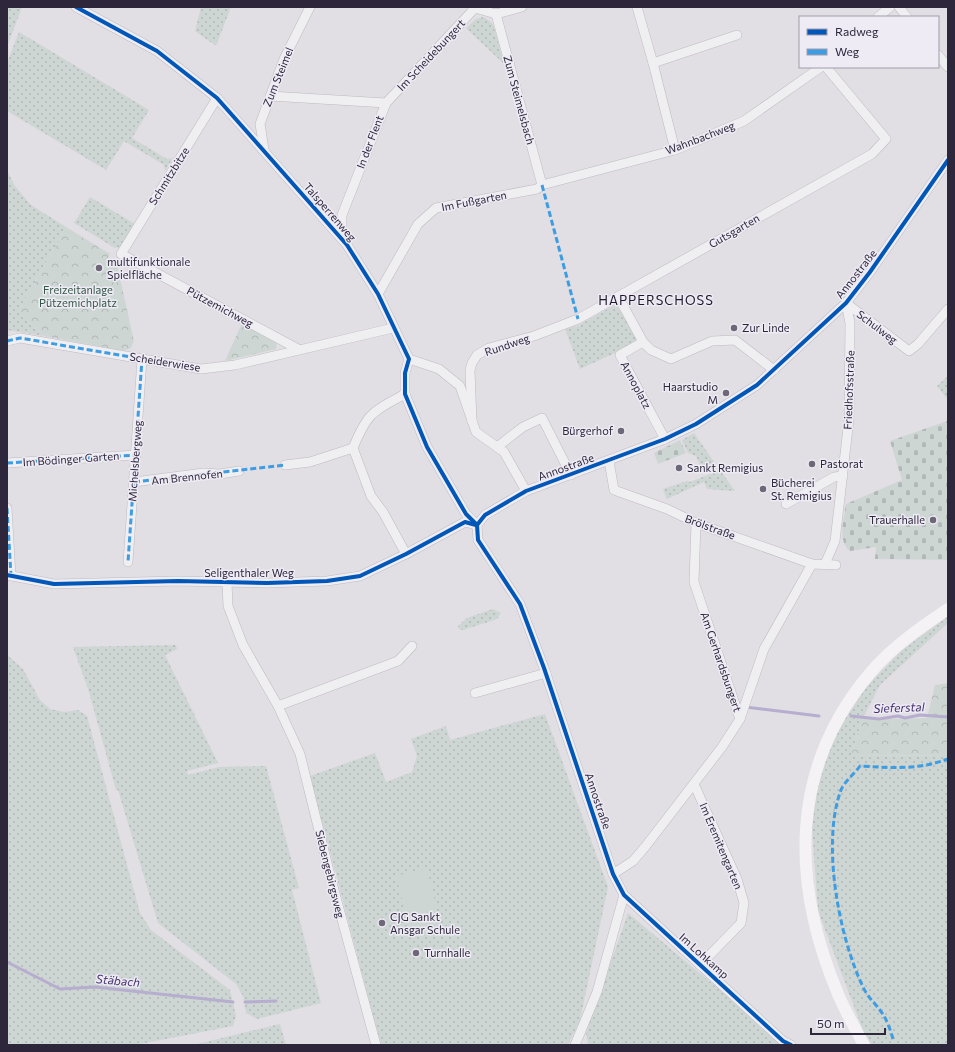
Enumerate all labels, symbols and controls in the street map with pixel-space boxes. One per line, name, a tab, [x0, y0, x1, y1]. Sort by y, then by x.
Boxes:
street label: Im Scheidebungert	[394, 16, 468, 93]
legend	[799, 16, 939, 68]
text: Radweg	[835, 24, 879, 38]
text: Weg	[835, 44, 860, 58]
street label: Zum Steimel	[260, 45, 295, 108]
street label: Zum Steimelsbach	[501, 54, 538, 146]
street label: In der Flent	[353, 113, 386, 170]
street label: Wahnbachweg	[663, 118, 736, 157]
street label: Schmitzbitze	[146, 144, 192, 207]
street label: Talsperrenweg	[302, 180, 359, 243]
street label: Im Fußgarten	[440, 188, 508, 213]
street label: Gutsgarten	[706, 211, 761, 250]
street label: Annostraße	[832, 246, 879, 301]
place label: multifunktionale Spielfläche	[107, 255, 190, 281]
marker: multifunktionale Spielfläche	[94, 263, 104, 273]
park label: Freizeitanlage Pützemichplatz	[39, 283, 118, 309]
street label: Pützemichweg	[185, 284, 256, 330]
district label: HAPPERSCHOSS	[598, 292, 714, 308]
street label: Schulweg	[854, 307, 900, 346]
place label: Zur Linde	[742, 321, 790, 334]
marker: Zur Linde	[729, 323, 739, 333]
street label: Rundweg	[483, 331, 531, 358]
street label: Scheiderwiese	[129, 349, 202, 374]
street label: Friedhofsstraße	[841, 350, 856, 430]
street label: Annoplatz	[619, 359, 655, 411]
place label: Haarstudio M	[663, 380, 718, 406]
marker: Haarstudio M	[721, 388, 731, 398]
street label: Michelsbergweg	[125, 420, 144, 502]
place label: Bürgerhof	[562, 424, 614, 437]
marker: Bürgerhof	[616, 426, 626, 436]
street label: Im Bödinger Garten	[22, 449, 120, 468]
street label: Annostraße	[536, 450, 596, 483]
place label: Pastorat	[820, 457, 864, 470]
marker: Pastorat	[807, 459, 817, 469]
place label: Sankt Remigius	[687, 461, 763, 474]
marker: Sankt Remigius	[674, 463, 684, 473]
street label: Am Brennofen	[151, 466, 223, 487]
place label: Bücherei St. Remigius	[771, 476, 832, 502]
marker: Bücherei St. Remigius	[758, 484, 768, 494]
street label: Brölstraße	[683, 511, 737, 542]
place label: Trauerhalle	[869, 513, 925, 526]
marker: Trauerhalle	[928, 515, 938, 525]
street label: Seligenthaler Weg	[204, 566, 294, 579]
street label: Am Gerhardsbungert	[698, 610, 745, 714]
water label: Sieferstal	[873, 699, 926, 715]
street label: Annostraße	[583, 771, 614, 831]
street label: Im Eremitengarten	[697, 801, 746, 891]
street label: Siebengebirgsweg	[313, 828, 348, 919]
place label: CJG Sankt Ansgar Schule	[390, 910, 460, 936]
marker: CJG Sankt Ansgar Schule	[377, 918, 387, 928]
street label: Im Lohkamp	[677, 930, 732, 981]
place label: Turnhalle	[424, 946, 471, 959]
marker: Turnhalle	[411, 948, 421, 958]
water label: Stäbach	[95, 971, 141, 989]
scale bar	[811, 1010, 885, 1036]
text: 50 m	[817, 1016, 845, 1030]

